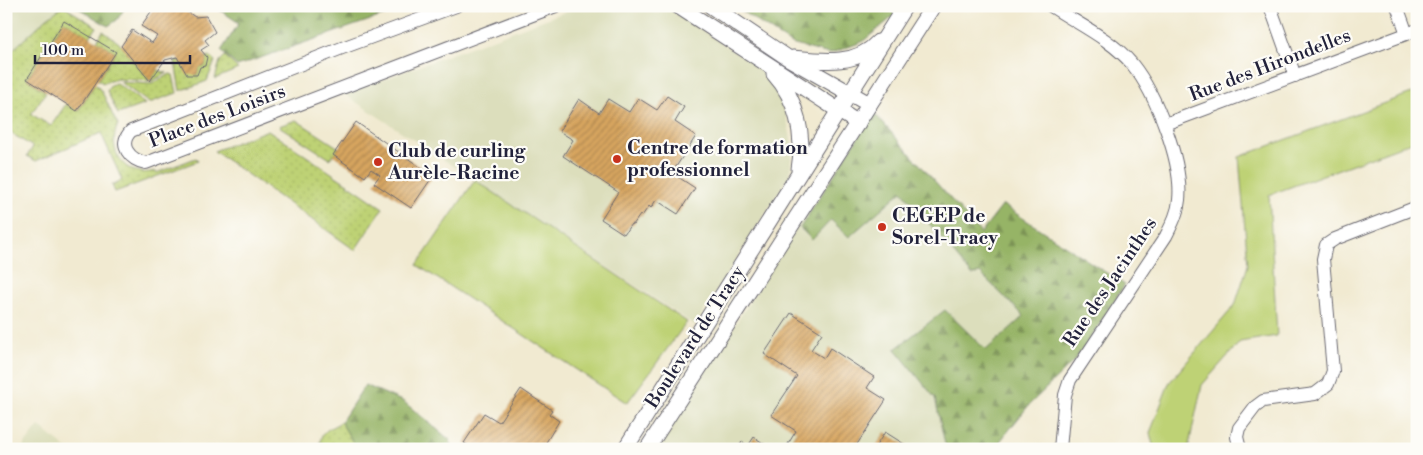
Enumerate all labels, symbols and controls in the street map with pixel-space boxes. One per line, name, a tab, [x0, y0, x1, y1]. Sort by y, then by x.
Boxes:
street label: Rue des Hirondelles	[1186, 23, 1354, 107]
scale bar	[35, 32, 190, 64]
text: 100 m	[42, 41, 84, 60]
street label: Place des Loisirs	[145, 79, 289, 153]
place label: Centre de formation professionnel	[627, 136, 808, 182]
place label: Club de curling Aurèle-Racine	[387, 139, 526, 185]
marker: Centre de formation professionnel	[611, 153, 623, 165]
marker: Club de curling Aurèle-Racine	[372, 156, 384, 168]
place label: CEGEP de Sorel-Tracy	[892, 204, 998, 250]
street label: Rue des Jacinthes	[1058, 213, 1162, 351]
marker: CEGEP de Sorel-Tracy	[876, 221, 888, 233]
street label: Boulevard de Tracy	[639, 261, 750, 414]

